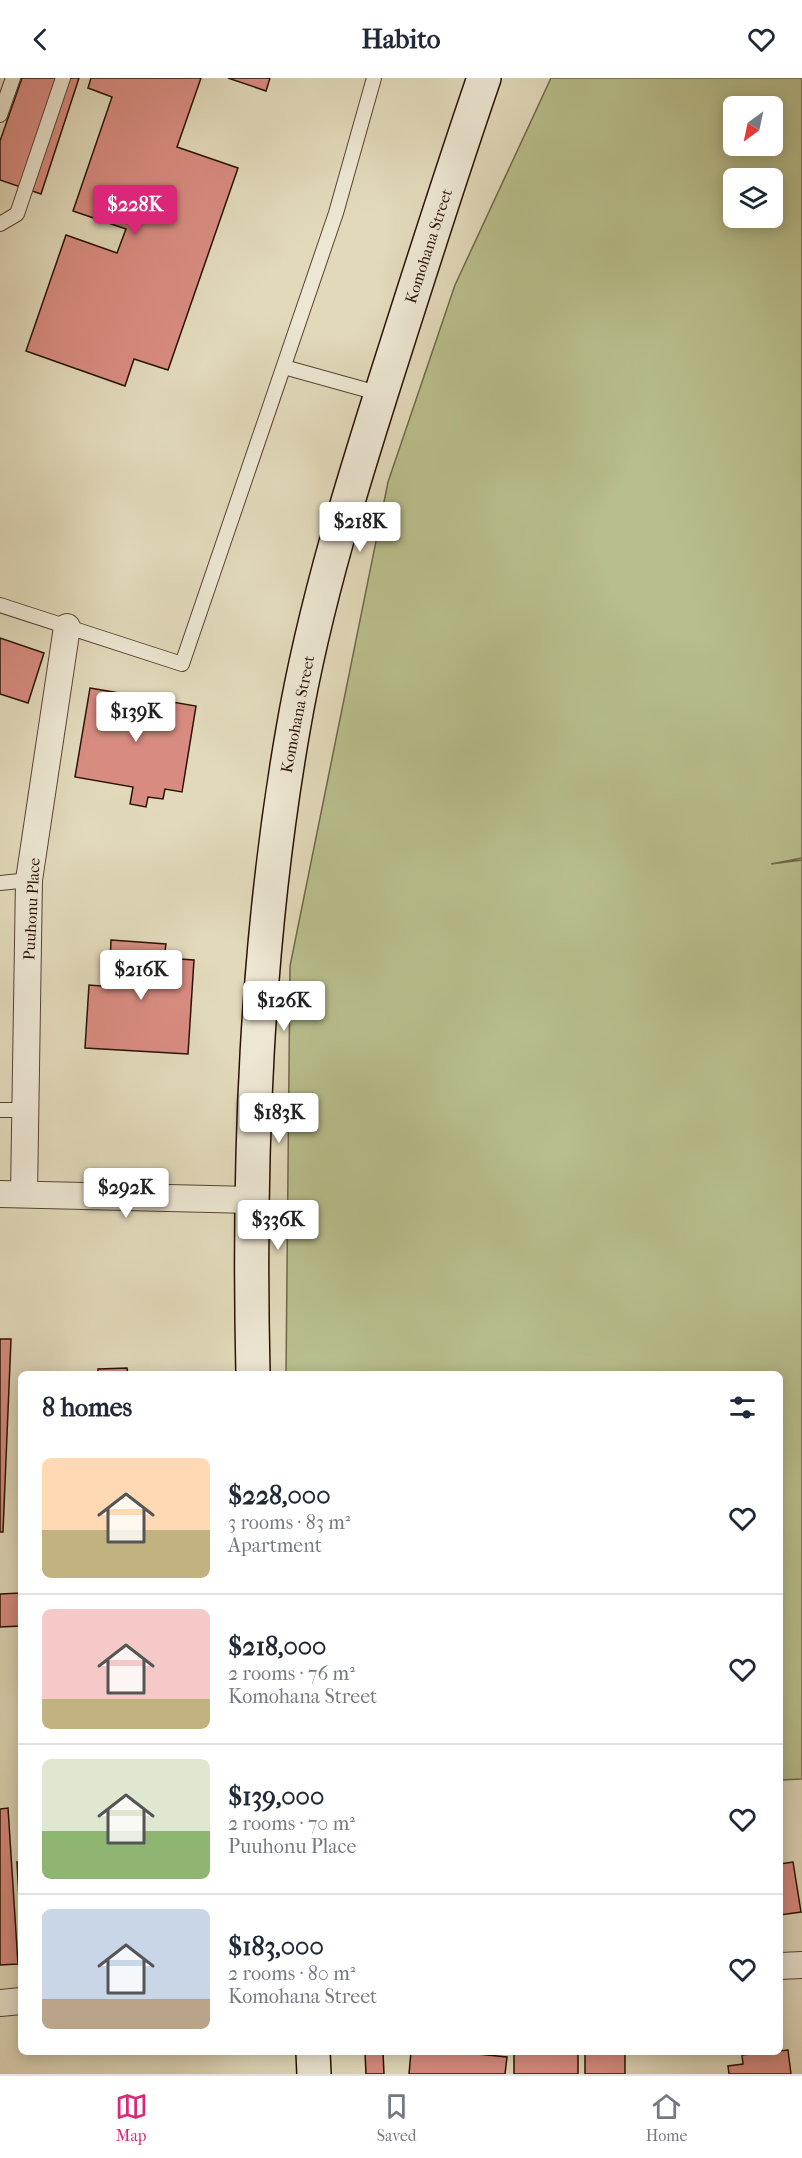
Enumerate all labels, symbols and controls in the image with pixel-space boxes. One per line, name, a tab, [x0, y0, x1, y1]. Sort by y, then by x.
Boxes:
icon: back	[24, 23, 57, 56]
text: Habito	[362, 23, 440, 55]
icon: heart	[745, 23, 778, 56]
north arrow	[723, 96, 783, 156]
map controls	[723, 96, 783, 228]
button: layers	[723, 168, 783, 228]
pin: $228K	[93, 185, 177, 236]
street label: Komohana Street	[401, 186, 456, 306]
text: $228K	[107, 193, 163, 216]
pin: $218K	[318, 502, 402, 553]
text: $218K	[333, 510, 387, 533]
street label: Komohana Street	[277, 653, 318, 774]
pin: $139K	[94, 692, 178, 743]
text: $139K	[110, 700, 162, 723]
street label: Puuhonu Place	[19, 857, 44, 961]
pin: $216K	[99, 950, 183, 1001]
text: $216K	[114, 958, 168, 981]
pin: $126K	[242, 981, 326, 1032]
text: $126K	[257, 989, 311, 1012]
pin: $183K	[237, 1093, 321, 1144]
text: $183K	[254, 1101, 304, 1124]
pin: $292K	[84, 1168, 168, 1219]
text: $292K	[98, 1176, 154, 1199]
pin: $336K	[236, 1200, 320, 1251]
text: $336K	[252, 1208, 304, 1231]
icon: filters	[726, 1391, 759, 1424]
text: 8 homes	[42, 1392, 132, 1423]
text: $228,000	[228, 1480, 331, 1511]
icon: home	[90, 1482, 162, 1554]
icon: heart	[726, 1502, 759, 1535]
text: 3 rooms · 83 m²	[228, 1511, 351, 1534]
text: Apartment	[228, 1534, 322, 1557]
text: $218,000	[228, 1631, 326, 1662]
icon: home	[90, 1633, 162, 1705]
icon: heart	[726, 1653, 759, 1686]
text: 2 rooms · 76 m²	[228, 1662, 355, 1685]
text: Komohana Street	[228, 1685, 377, 1708]
text: $139,000	[228, 1781, 324, 1812]
icon: home	[90, 1783, 162, 1855]
icon: heart	[726, 1803, 759, 1836]
text: 2 rooms · 70 m²	[228, 1812, 355, 1835]
text: Puuhonu Place	[228, 1835, 356, 1858]
text: $183,000	[228, 1931, 324, 1962]
icon: home	[90, 1933, 162, 2005]
icon: heart	[726, 1953, 759, 1986]
text: 2 rooms · 80 m²	[228, 1962, 355, 1985]
text: Komohana Street	[228, 1985, 377, 2008]
tab: Map	[115, 2090, 148, 2145]
tab: Saved	[377, 2090, 417, 2145]
tab: Home	[646, 2090, 687, 2145]

